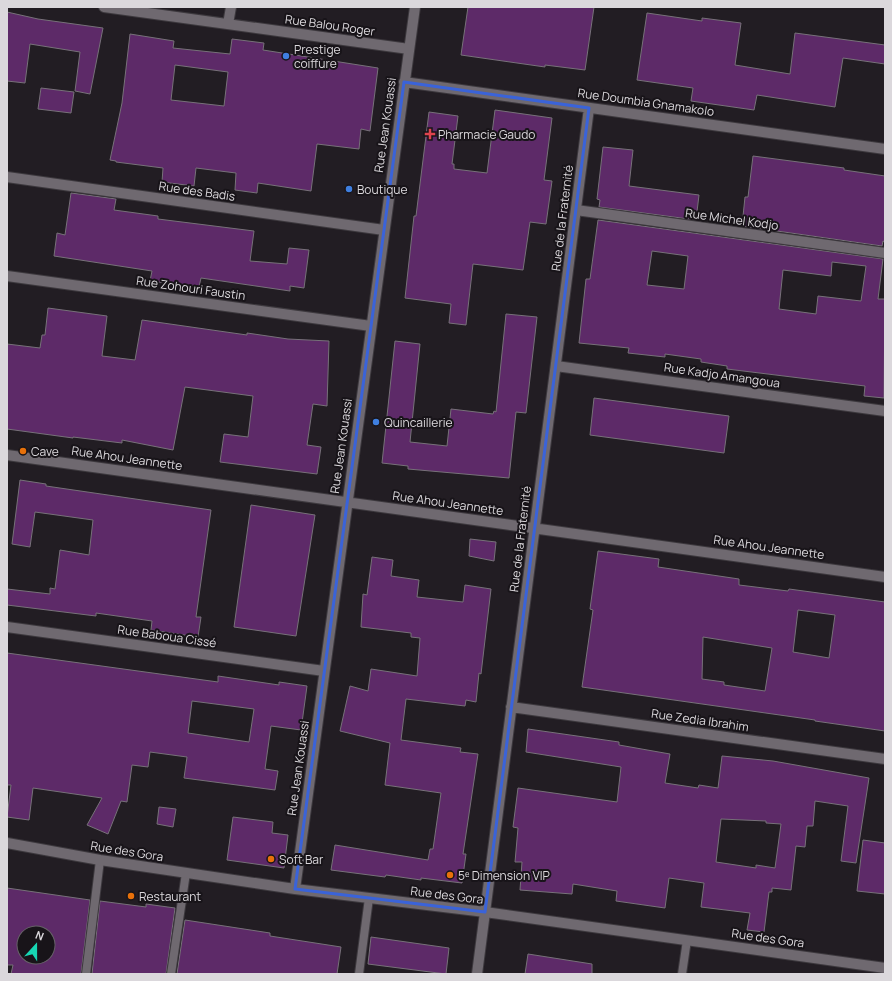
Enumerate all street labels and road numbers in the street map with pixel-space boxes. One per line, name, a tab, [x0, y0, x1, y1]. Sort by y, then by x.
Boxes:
street label: Rue Balou Roger	[284, 10, 377, 40]
street label: Rue Jean Kouassi	[370, 76, 400, 174]
street label: Rue Doumbia Gnamakolo	[577, 84, 715, 120]
street label: Rue de la Fraternité	[547, 164, 577, 272]
street label: Rue des Badis	[158, 177, 236, 205]
street label: Rue Michel Kodjo	[684, 204, 780, 234]
street label: Rue Zohouri Faustin	[135, 272, 247, 304]
street label: Rue Kadjo Amangoua	[663, 358, 781, 392]
street label: Rue Jean Kouassi	[326, 397, 356, 495]
street label: Rue Ahou Jeannette	[70, 442, 184, 474]
street label: Rue de la Fraternité	[505, 485, 535, 593]
street label: Rue Ahou Jeannette	[391, 487, 505, 519]
street label: Rue Ahou Jeannette	[712, 531, 826, 563]
street label: Rue Baboua Cissé	[117, 621, 217, 651]
street label: Rue Zedia Ibrahim	[650, 705, 750, 735]
street label: Rue Jean Kouassi	[283, 719, 313, 817]
street label: Rue des Gora	[89, 837, 165, 865]
street label: Rue des Gora	[410, 882, 484, 908]
street label: Rue des Gora	[731, 924, 805, 952]

